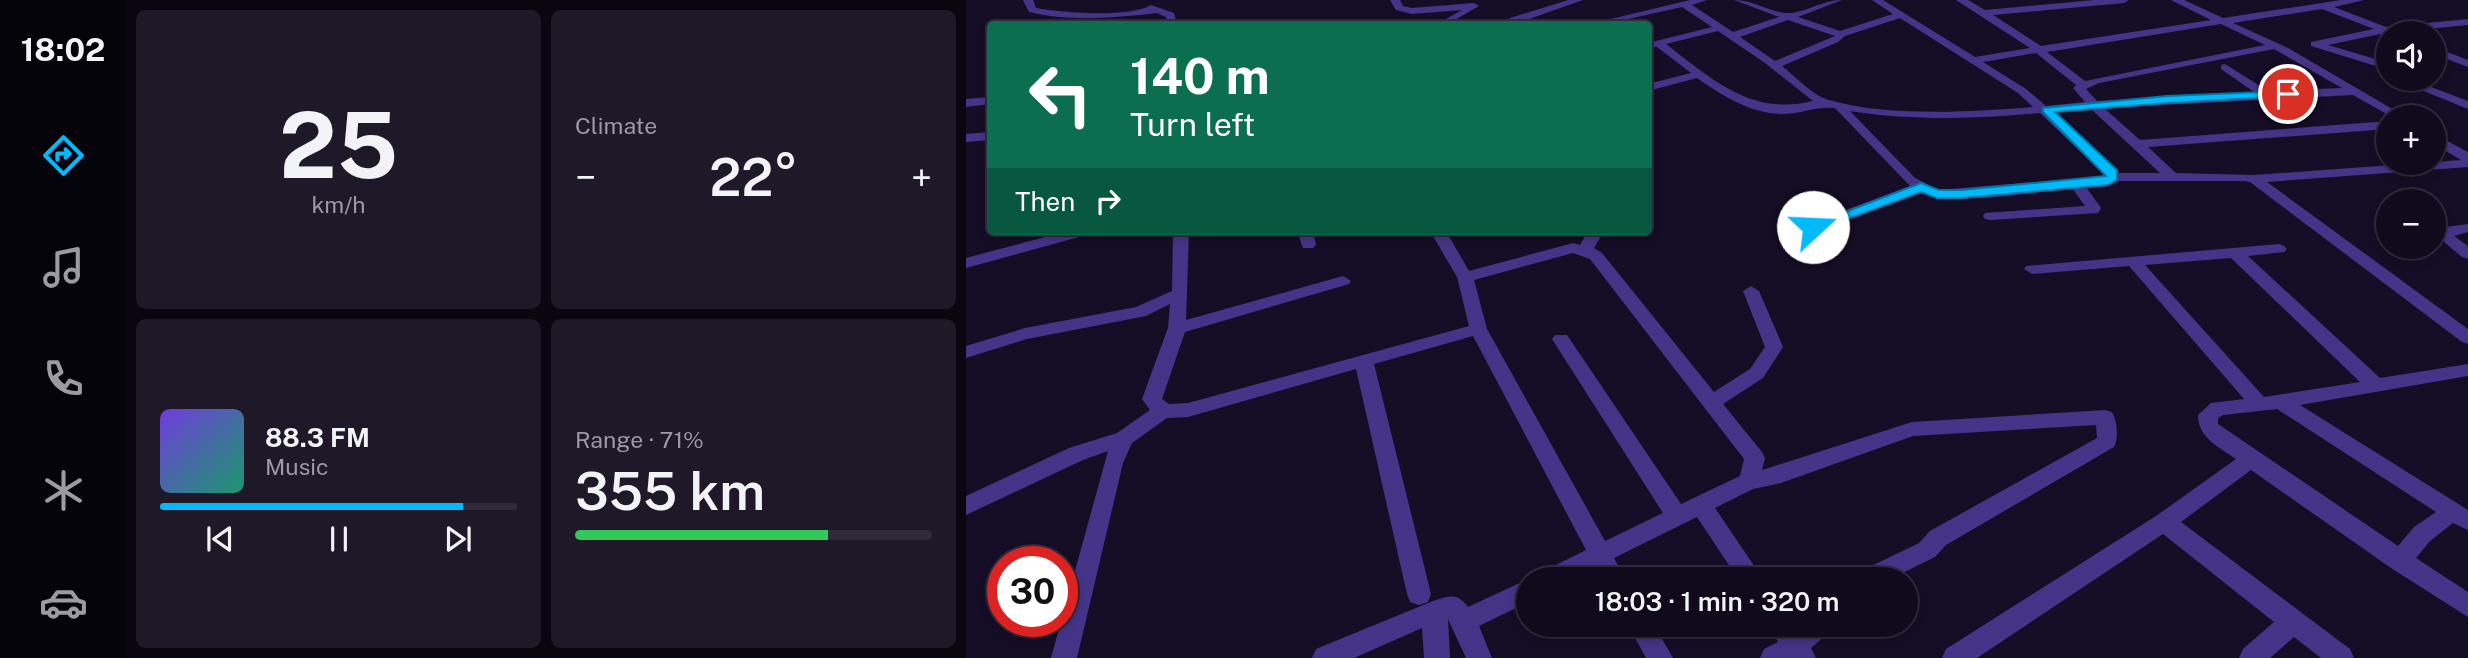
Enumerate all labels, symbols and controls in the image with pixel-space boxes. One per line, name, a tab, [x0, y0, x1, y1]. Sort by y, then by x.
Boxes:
map controls	[2376, 21, 2446, 259]
button: sound	[2376, 21, 2446, 91]
text: 18:02	[21, 31, 105, 68]
text: 140 m	[1130, 47, 1270, 105]
icon: left	[1015, 49, 1106, 140]
pin	[2258, 64, 2318, 124]
icon: arrive	[2269, 75, 2307, 113]
text: 25	[279, 92, 398, 198]
button: +	[2376, 105, 2446, 175]
text: Turn left	[1130, 106, 1255, 143]
text: Climate	[575, 112, 657, 139]
icon: directions	[39, 131, 88, 180]
text: 22°	[709, 147, 798, 208]
text: −	[575, 155, 596, 200]
text: +	[911, 155, 932, 200]
icon: right	[1089, 182, 1127, 220]
text: Then	[1015, 186, 1075, 217]
button: −	[2376, 189, 2446, 259]
position arrow	[1776, 190, 1850, 264]
text: km/h	[311, 191, 366, 218]
icon: music	[39, 243, 88, 292]
icon: phone	[39, 354, 88, 403]
text: 88.3 FM	[265, 422, 370, 453]
text: Range · 71%	[575, 426, 704, 453]
text: Music	[265, 453, 329, 480]
text: 355 km	[575, 461, 765, 522]
icon: climate	[39, 466, 88, 515]
icon: previous	[201, 520, 239, 558]
icon: pause	[320, 520, 358, 558]
icon: next	[439, 520, 477, 558]
speed limit sign: 30	[987, 546, 1078, 637]
icon: car	[39, 578, 88, 627]
text: 18:03 · 1 min · 320 m	[1595, 586, 1839, 617]

